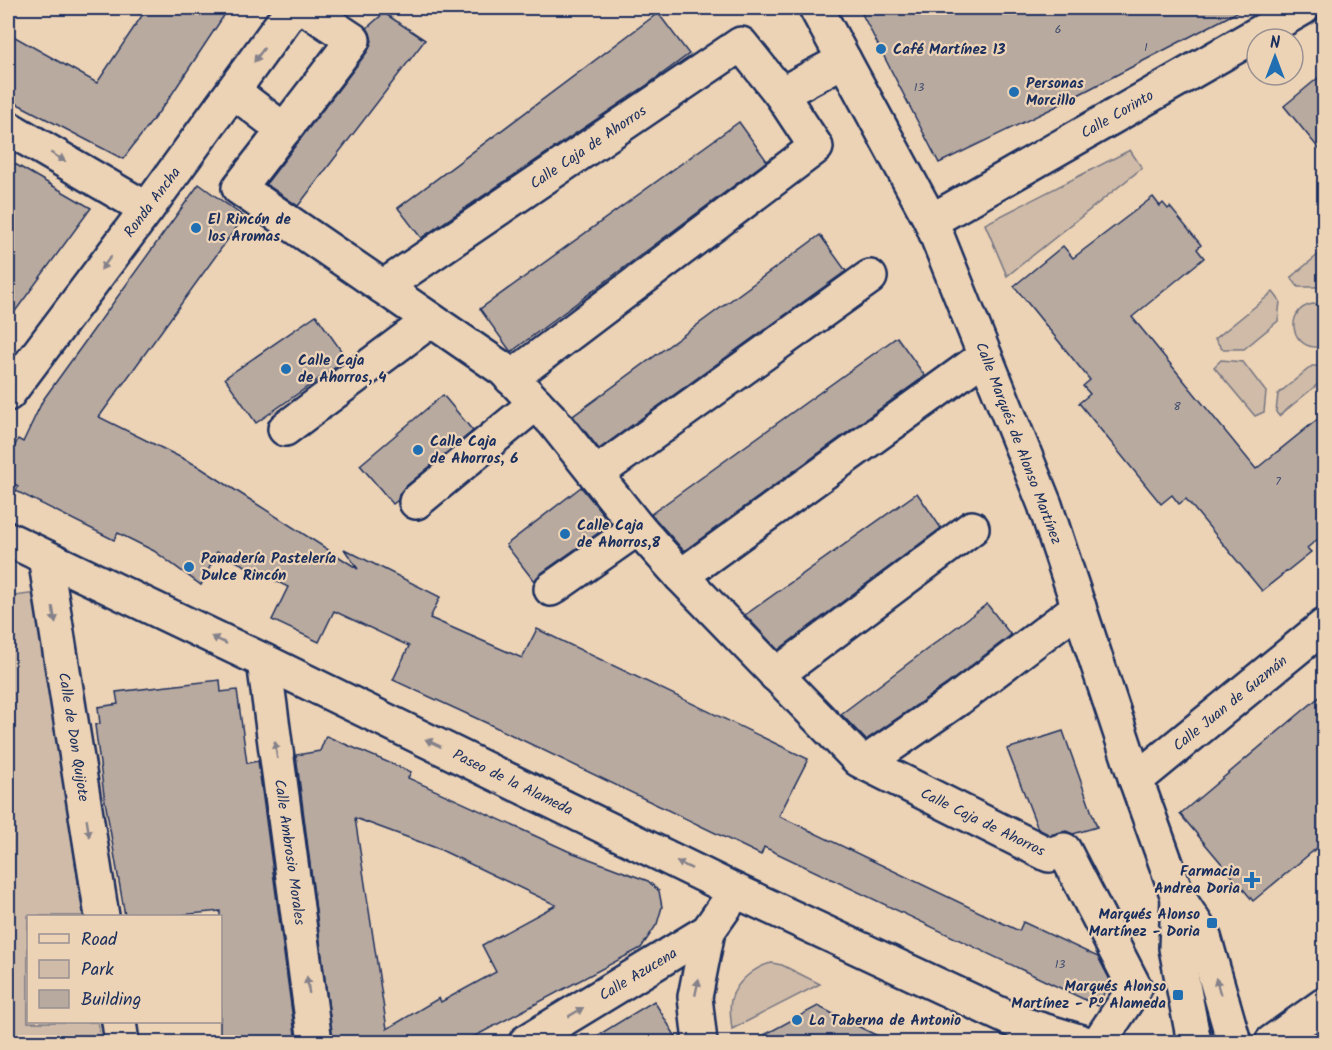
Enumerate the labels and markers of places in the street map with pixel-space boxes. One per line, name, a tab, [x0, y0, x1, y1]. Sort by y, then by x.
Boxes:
place label: Café Martínez 13	[893, 38, 1005, 62]
marker: Café Martínez 13	[874, 42, 888, 56]
place label: Personas Morcillo	[1026, 72, 1084, 113]
marker: Personas Morcillo	[1007, 85, 1021, 99]
place label: El Rincón de los Aromas	[208, 208, 292, 249]
marker: El Rincón de los Aromas	[189, 221, 203, 235]
place label: Calle Caja de Ahorros, 4	[298, 349, 387, 390]
marker: Calle Caja de Ahorros, 4	[279, 362, 293, 376]
place label: Calle Caja de Ahorros, 6	[430, 430, 518, 471]
marker: Calle Caja de Ahorros, 6	[411, 443, 425, 457]
place label: Calle Caja de Ahorros,8	[577, 514, 661, 555]
marker: Calle Caja de Ahorros,8	[558, 527, 572, 541]
place label: Panadería Pastelería Dulce Rincón	[201, 547, 337, 588]
marker: Panadería Pastelería Dulce Rincón	[182, 560, 196, 574]
place label: Farmacia Andrea Doria	[1154, 860, 1240, 901]
marker: Farmacia Andrea Doria	[1245, 873, 1259, 887]
place label: Marqués Alonso Martínez - Doria	[1089, 903, 1200, 944]
marker: Marqués Alonso Martínez - Doria	[1205, 916, 1219, 930]
place label: Marqués Alonso Martínez - Pº Alameda	[1011, 975, 1166, 1016]
marker: Marqués Alonso Martínez - Pº Alameda	[1171, 988, 1185, 1002]
place label: La Taberna de Antonio	[809, 1009, 961, 1033]
marker: La Taberna de Antonio	[790, 1013, 804, 1027]

